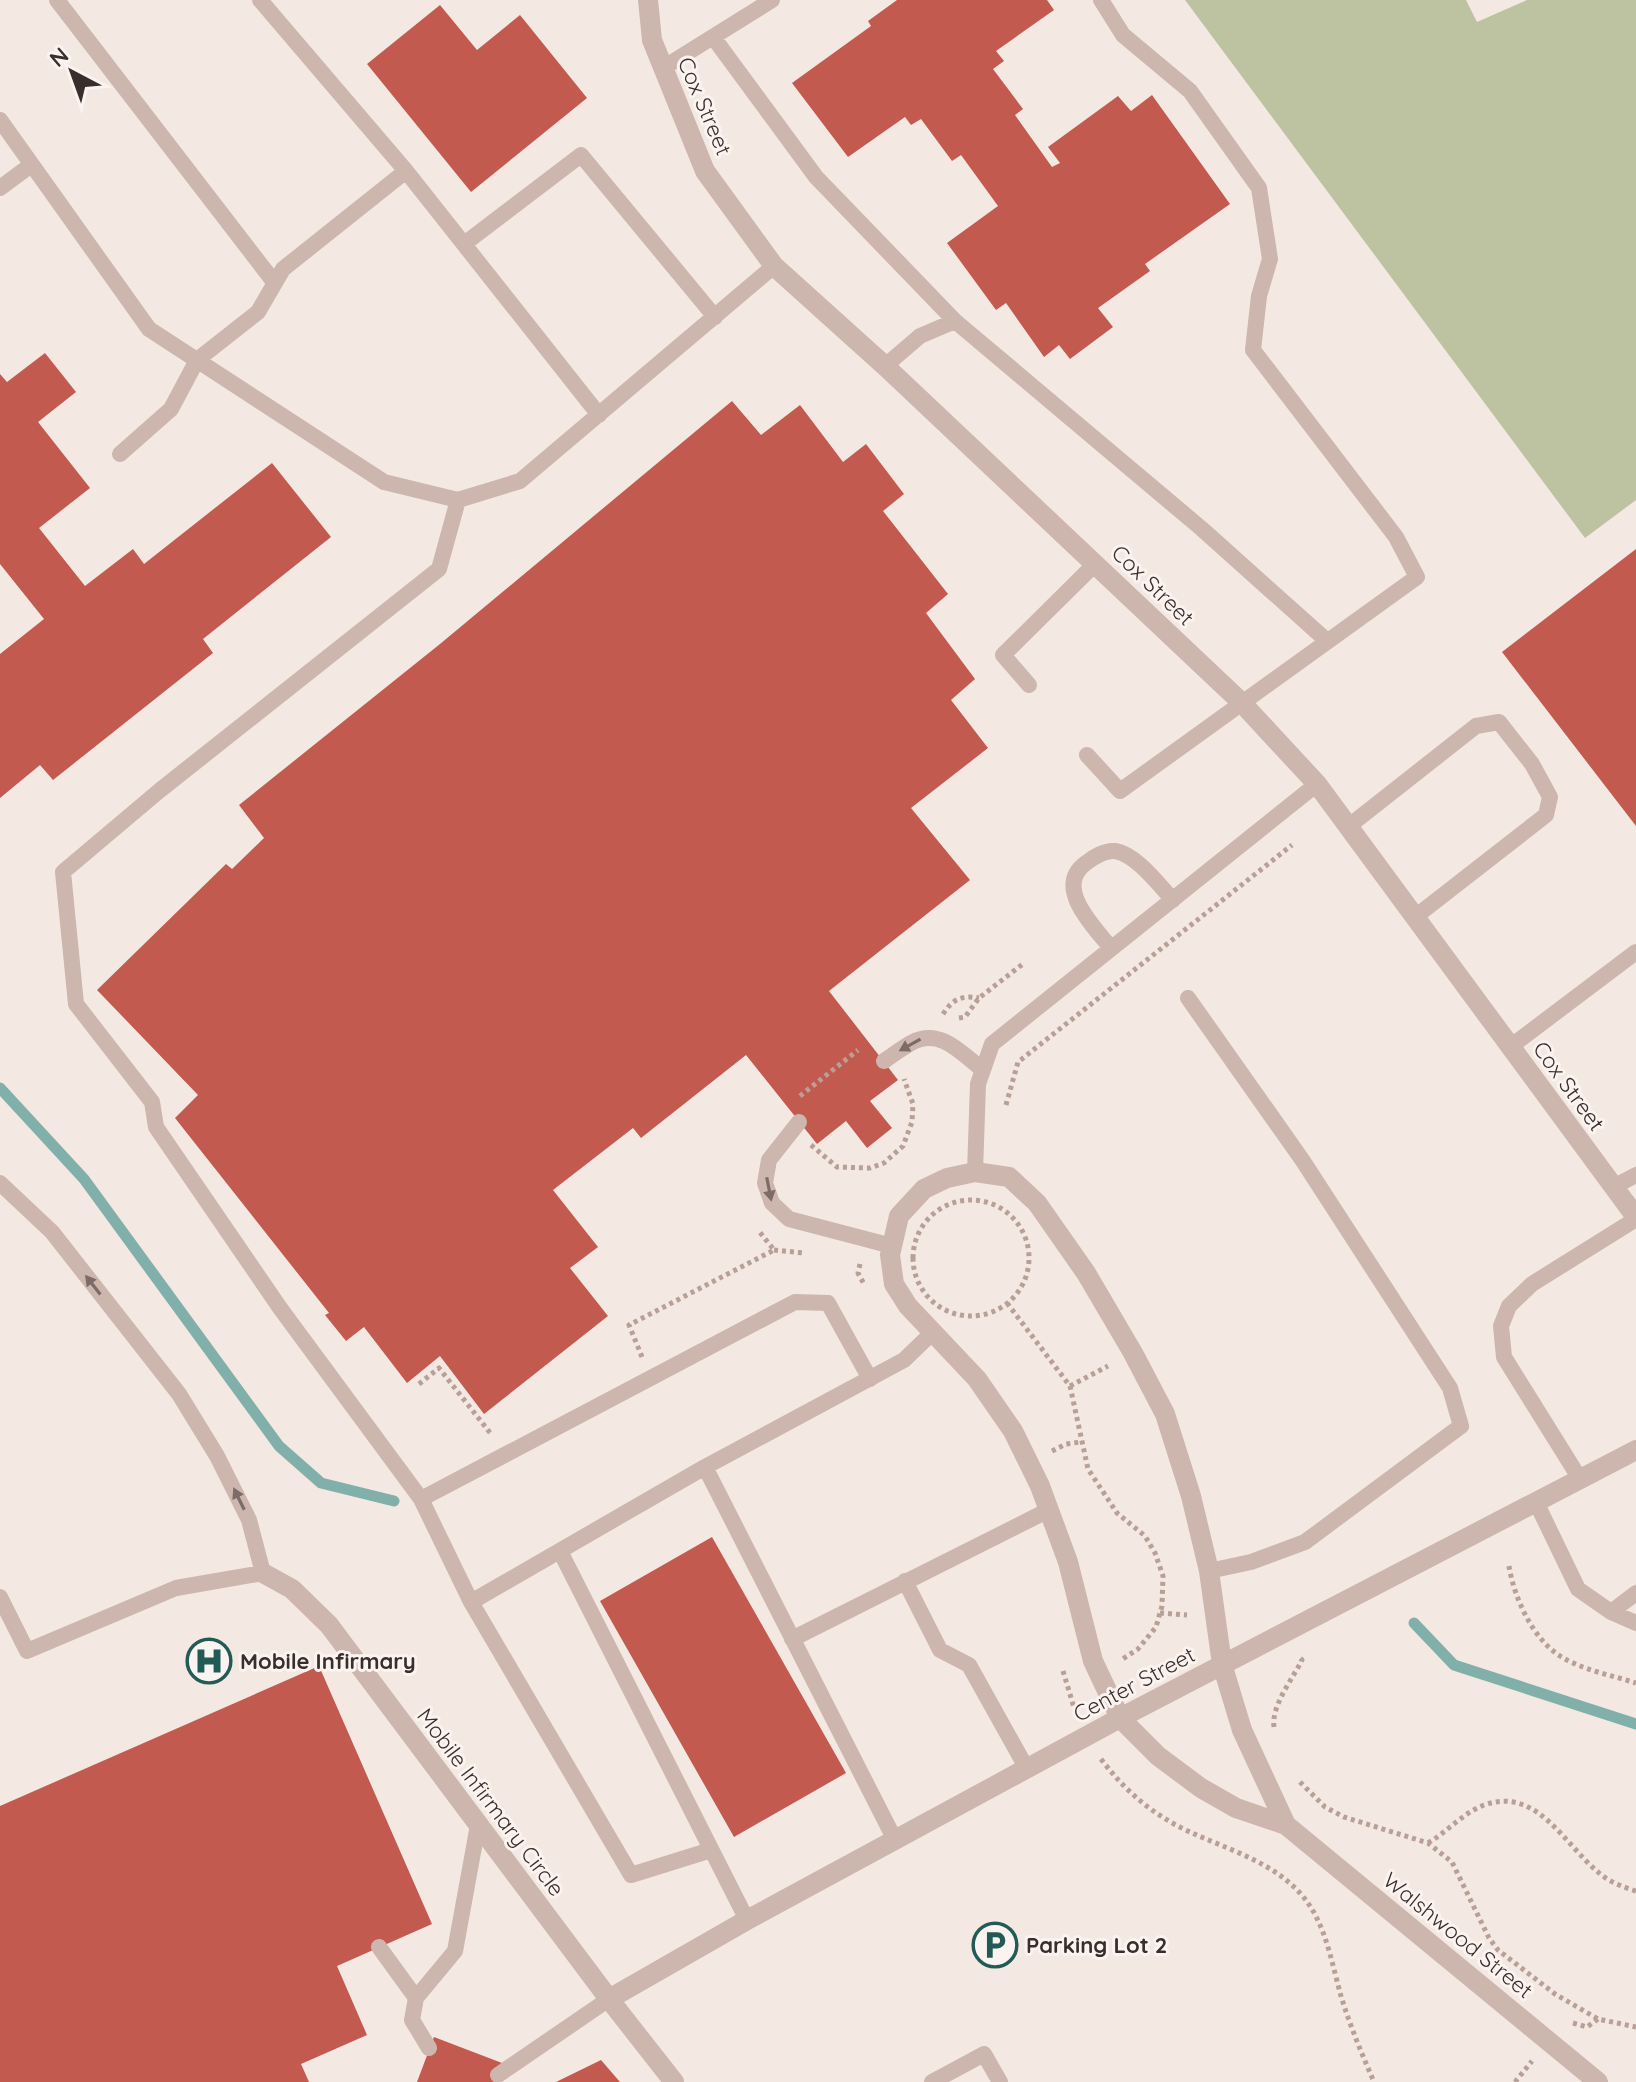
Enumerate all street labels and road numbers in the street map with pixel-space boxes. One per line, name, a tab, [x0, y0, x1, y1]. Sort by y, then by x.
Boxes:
street label: Cox Street	[672, 53, 738, 159]
street label: Cox Street	[1106, 539, 1200, 631]
street label: Cox Street	[1527, 1036, 1611, 1136]
street label: Center Street	[1068, 1640, 1200, 1728]
street label: Mobile Infirmary Circle	[411, 1702, 571, 1902]
street label: Walshwood Street	[1377, 1866, 1539, 2004]

